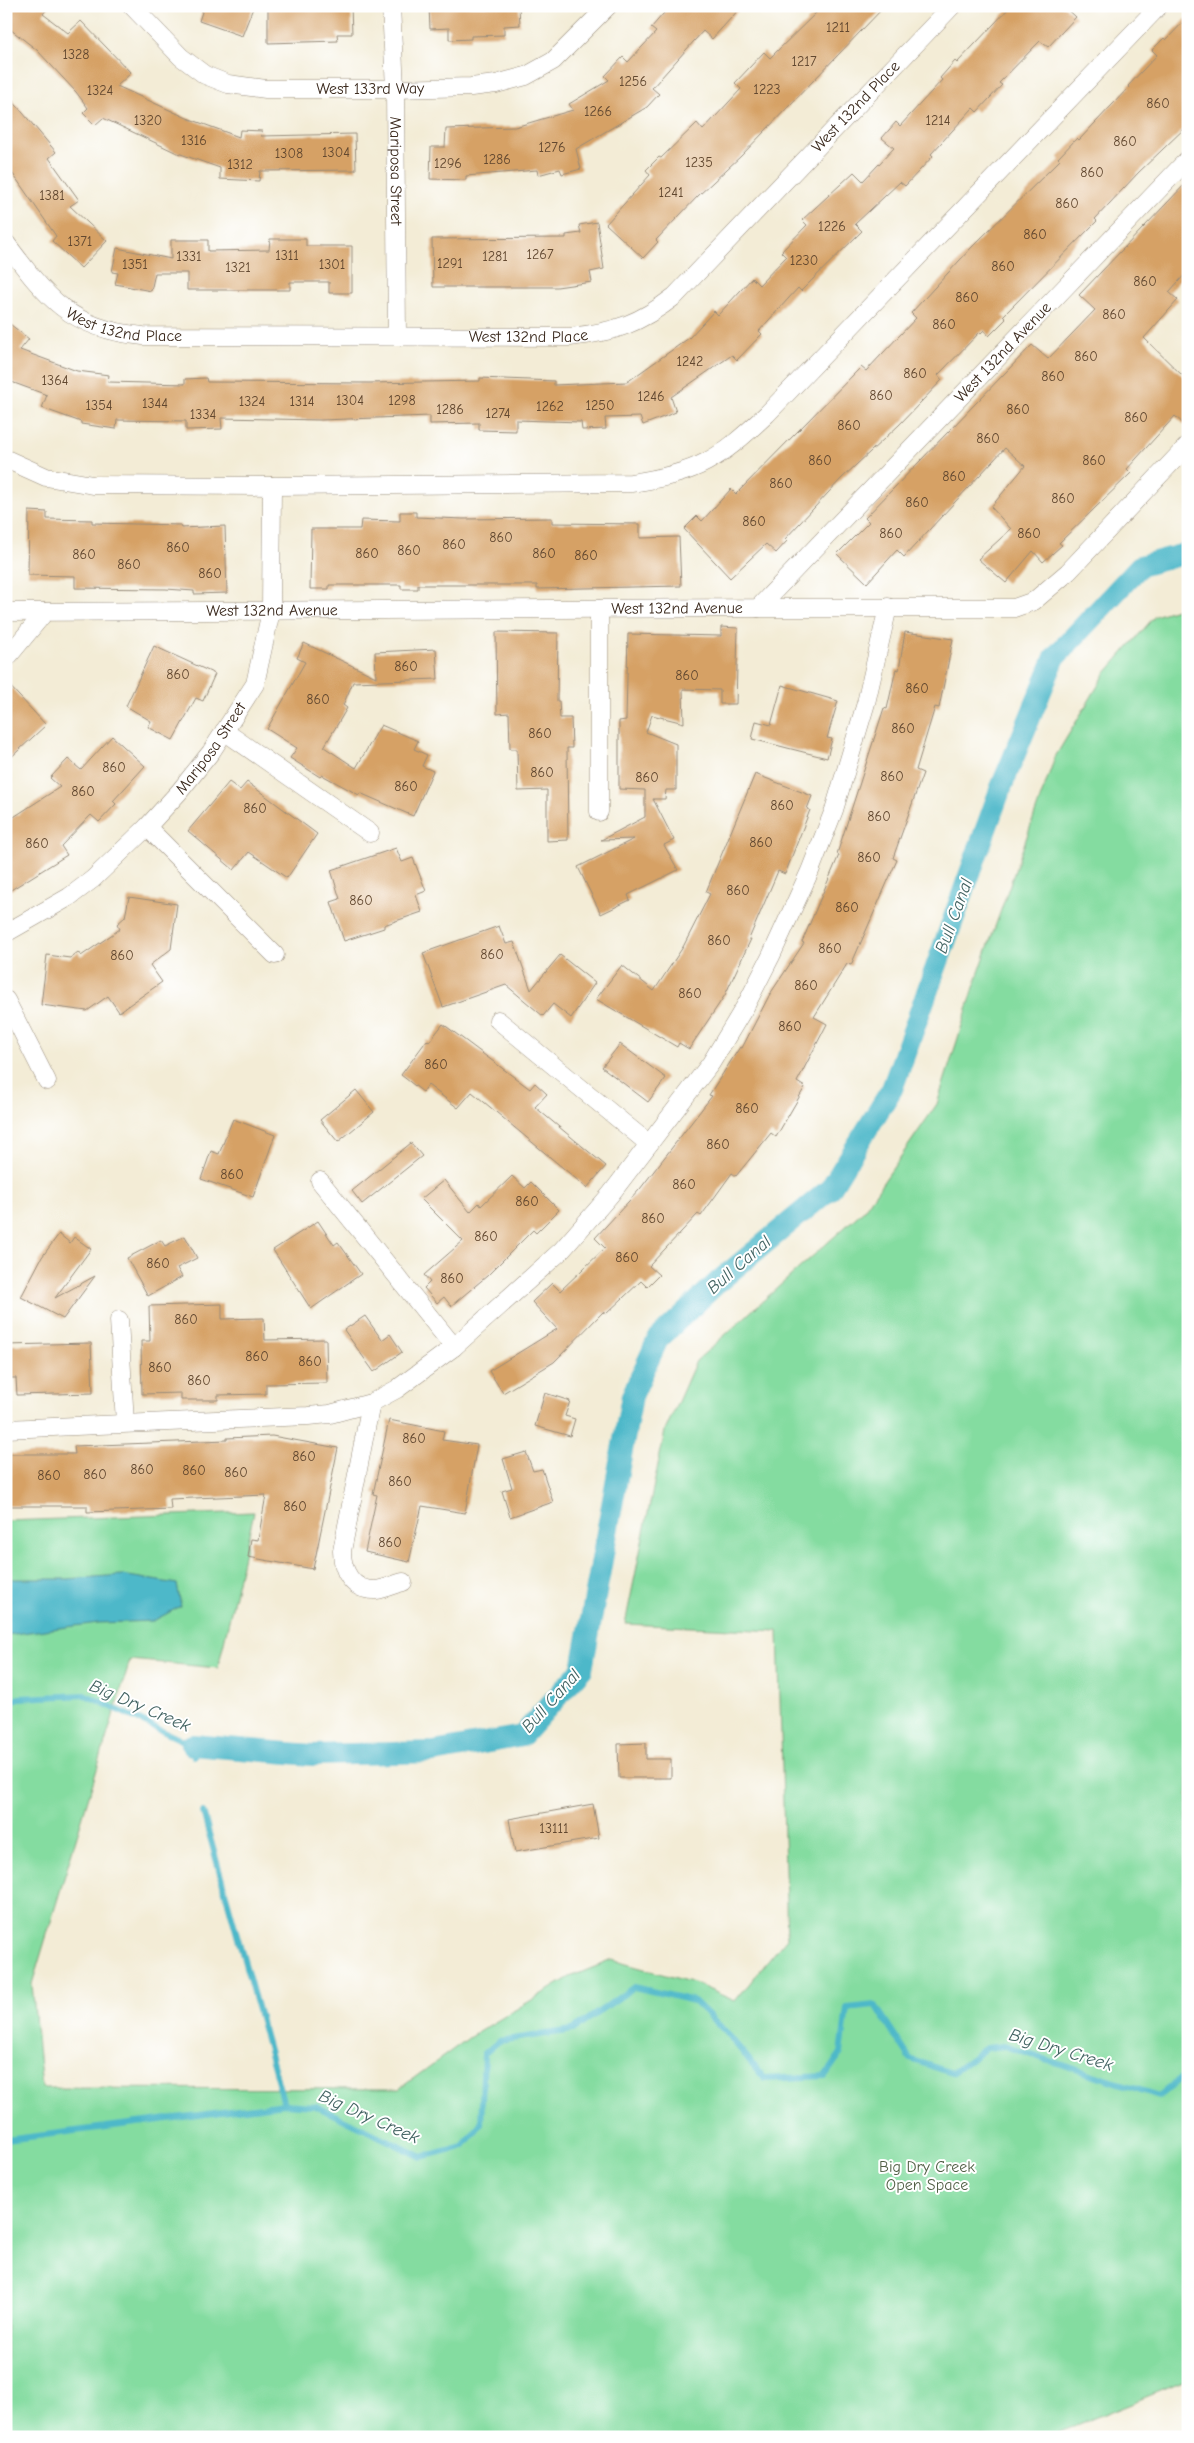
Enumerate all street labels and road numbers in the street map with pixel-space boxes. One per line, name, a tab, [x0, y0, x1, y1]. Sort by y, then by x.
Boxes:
street label: West 132nd Place	[808, 57, 904, 156]
street label: West 133rd Way	[316, 79, 425, 98]
street label: Mariposa Street	[386, 116, 405, 226]
street label: West 132nd Avenue	[951, 299, 1055, 406]
street label: West 132nd Place	[63, 304, 182, 345]
street label: West 132nd Place	[469, 326, 589, 346]
street label: West 132nd Avenue	[611, 599, 743, 618]
street label: West 132nd Avenue	[206, 601, 338, 620]
street label: Mariposa Street	[172, 699, 250, 798]

